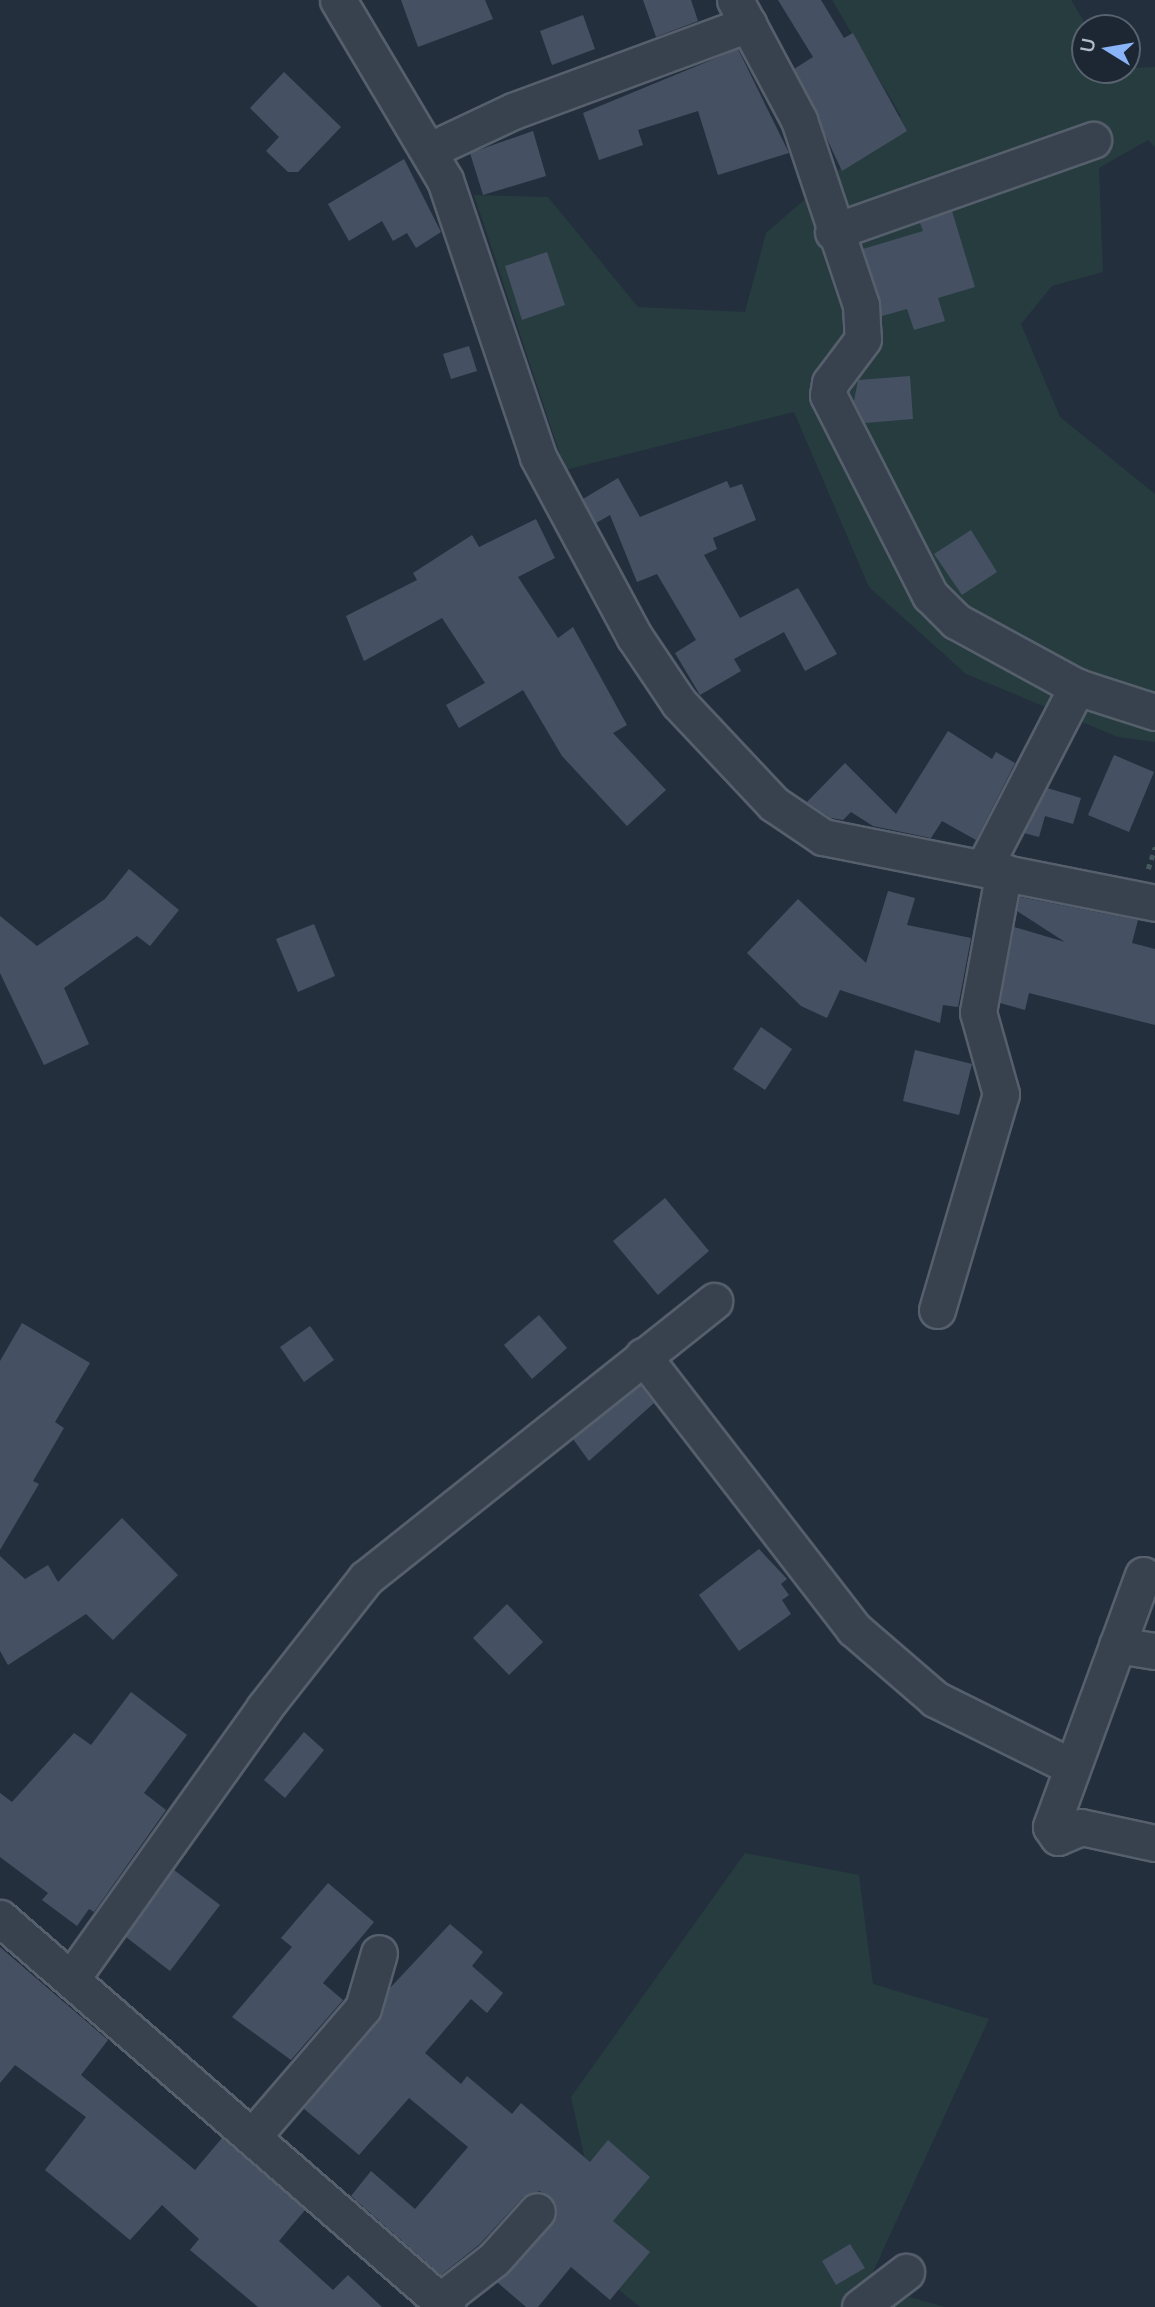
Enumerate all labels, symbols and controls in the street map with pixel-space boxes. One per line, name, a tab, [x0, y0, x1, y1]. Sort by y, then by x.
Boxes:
north arrow	[1071, 14, 1141, 84]
text: U	[1074, 36, 1100, 55]

